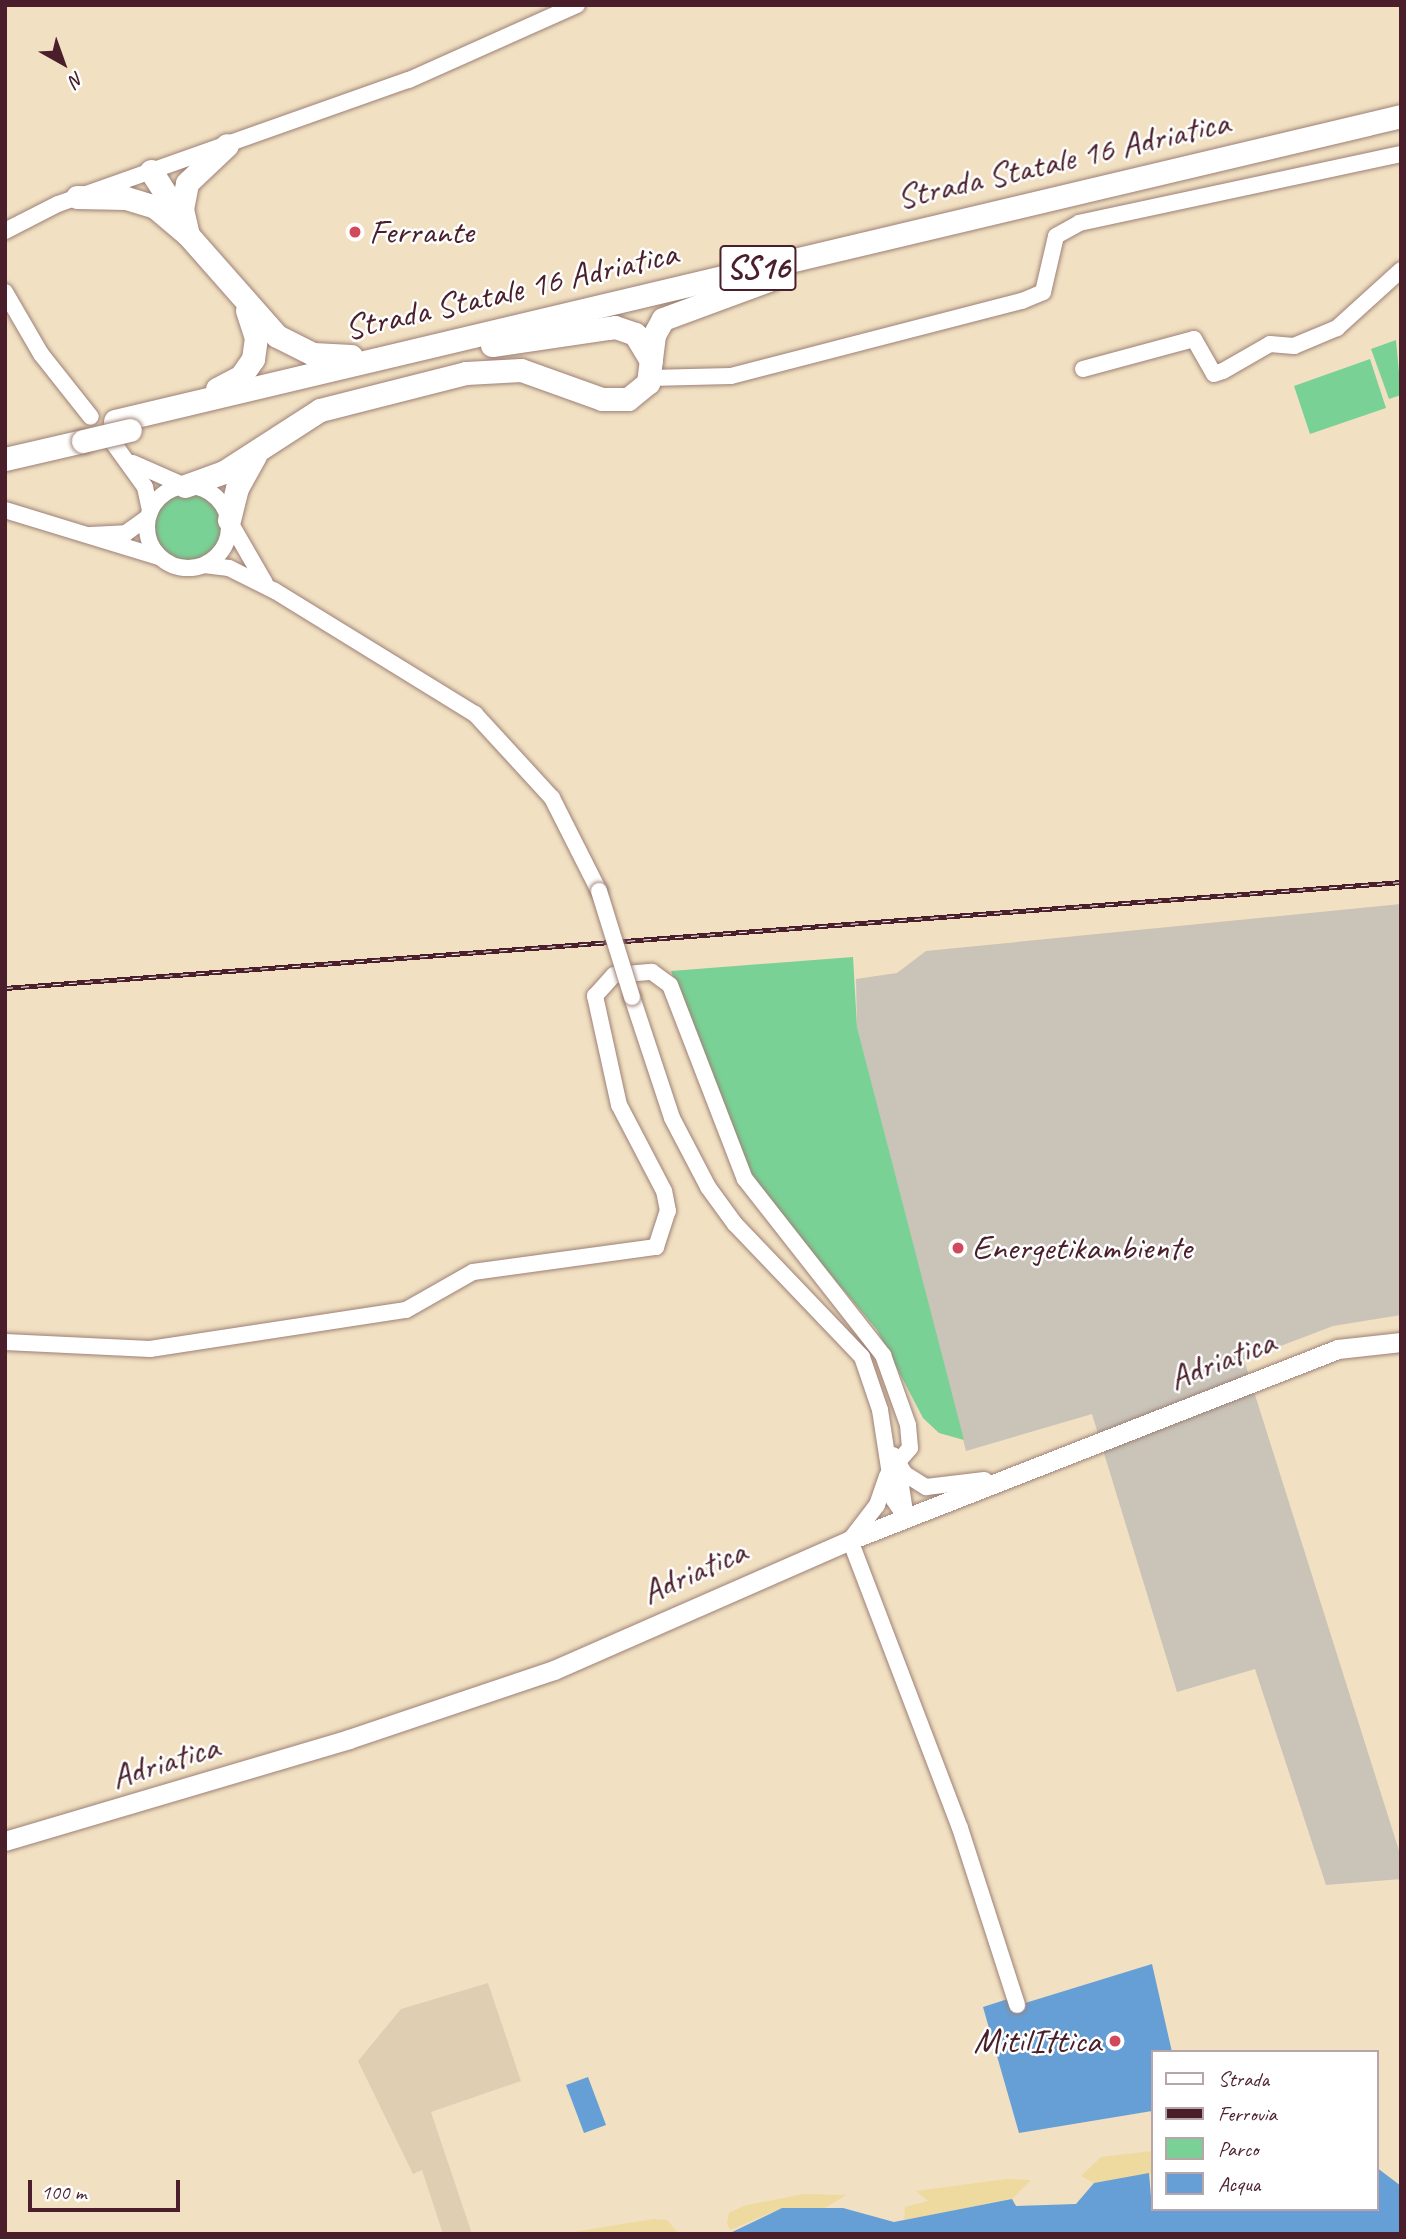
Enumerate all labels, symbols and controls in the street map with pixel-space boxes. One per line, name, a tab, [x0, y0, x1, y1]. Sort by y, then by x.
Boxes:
north arrow	[28, 28, 98, 98]
text: N	[64, 66, 89, 92]
street label: Strada Statale 16 Adriatica	[893, 101, 1233, 219]
place label: Ferrante	[369, 211, 474, 253]
marker: Ferrante	[347, 224, 363, 240]
street label: Strada Statale 16 Adriatica	[341, 232, 681, 350]
road number: SS16	[718, 238, 798, 298]
place label: Energetikambiente	[972, 1227, 1192, 1269]
marker: Energetikambiente	[950, 1240, 966, 1256]
street label: Adriatica	[1163, 1321, 1281, 1399]
street label: Adriatica	[635, 1530, 753, 1614]
street label: Adriatica	[106, 1726, 224, 1798]
place label: MitilIttica	[974, 2020, 1101, 2062]
marker: MitilIttica	[1107, 2033, 1123, 2049]
legend	[1150, 2050, 1378, 2211]
text: Strada	[1218, 2066, 1269, 2092]
text: Ferrovia	[1218, 2101, 1277, 2127]
text: Parco	[1218, 2136, 1258, 2162]
scale bar	[32, 2166, 184, 2210]
text: Acqua	[1218, 2171, 1260, 2197]
text: 100 m	[41, 2179, 86, 2205]

